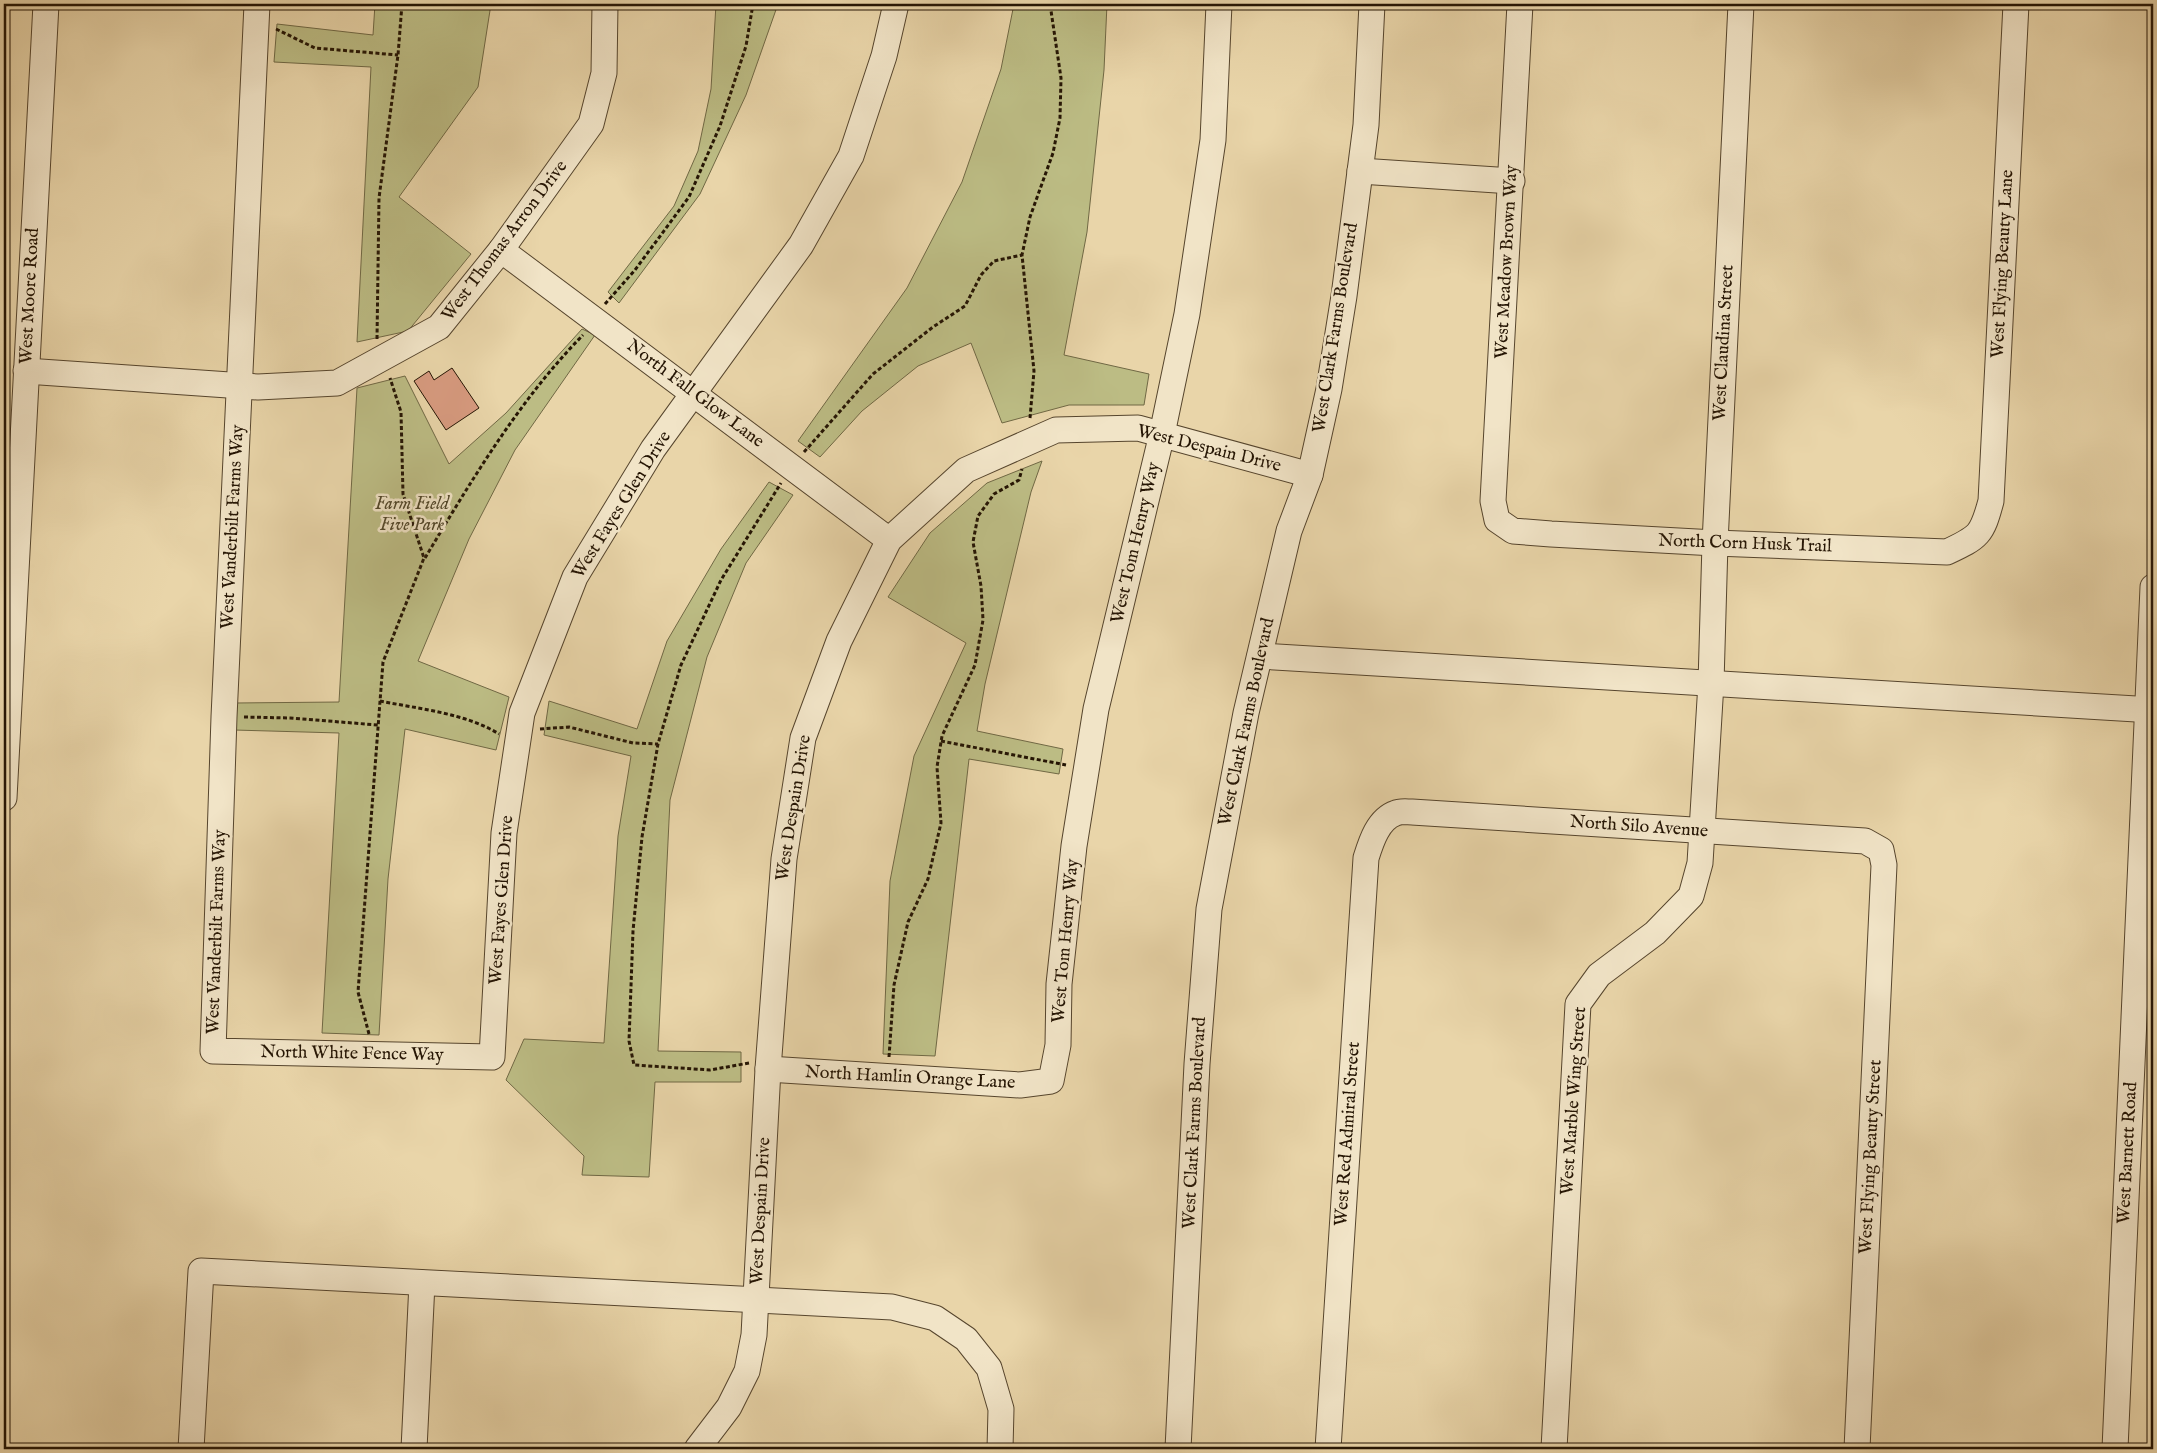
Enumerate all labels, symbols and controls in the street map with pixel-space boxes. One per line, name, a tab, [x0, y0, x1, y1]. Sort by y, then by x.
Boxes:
street label: West Thomas Arron Drive	[437, 156, 573, 326]
street label: West Meadow Brown Way	[1490, 164, 1524, 360]
street label: West Flying Beauty Lane	[1987, 169, 2019, 359]
street label: West Clark Farms Boulevard	[1308, 221, 1364, 435]
street label: West Moore Road	[15, 227, 45, 365]
street label: West Claudina Street	[1708, 264, 1740, 422]
street label: North Fall Glow Lane	[622, 335, 768, 453]
street label: West Despain Drive	[1135, 420, 1283, 478]
street label: West Vanderbilt Farms Way	[216, 424, 250, 630]
street label: West Fayes Glen Drive	[567, 427, 677, 583]
street label: West Tom Henry Way	[1106, 460, 1166, 626]
park label: Farm Field Five Park	[375, 493, 450, 537]
street label: North Corn Husk Trail	[1658, 529, 1832, 559]
street label: West Clark Farms Boulevard	[1214, 615, 1280, 828]
street label: West Despain Drive	[771, 733, 817, 883]
street label: North Silo Avenue	[1569, 811, 1709, 843]
street label: West Fayes Glen Drive	[485, 815, 519, 985]
street label: West Vanderbilt Farms Way	[202, 829, 232, 1035]
street label: West Tom Henry Way	[1047, 858, 1085, 1024]
street label: West Marble Wing Street	[1556, 1006, 1592, 1196]
street label: West Clark Farms Boulevard	[1178, 1016, 1212, 1230]
street label: North White Fence Way	[260, 1041, 444, 1067]
street label: West Red Admiral Street	[1330, 1041, 1366, 1227]
street label: West Flying Beauty Street	[1854, 1059, 1888, 1255]
street label: North Hamlin Orange Lane	[804, 1061, 1016, 1095]
street label: West Barnett Road	[2113, 1081, 2143, 1225]
street label: West Despain Drive	[746, 1137, 776, 1285]

